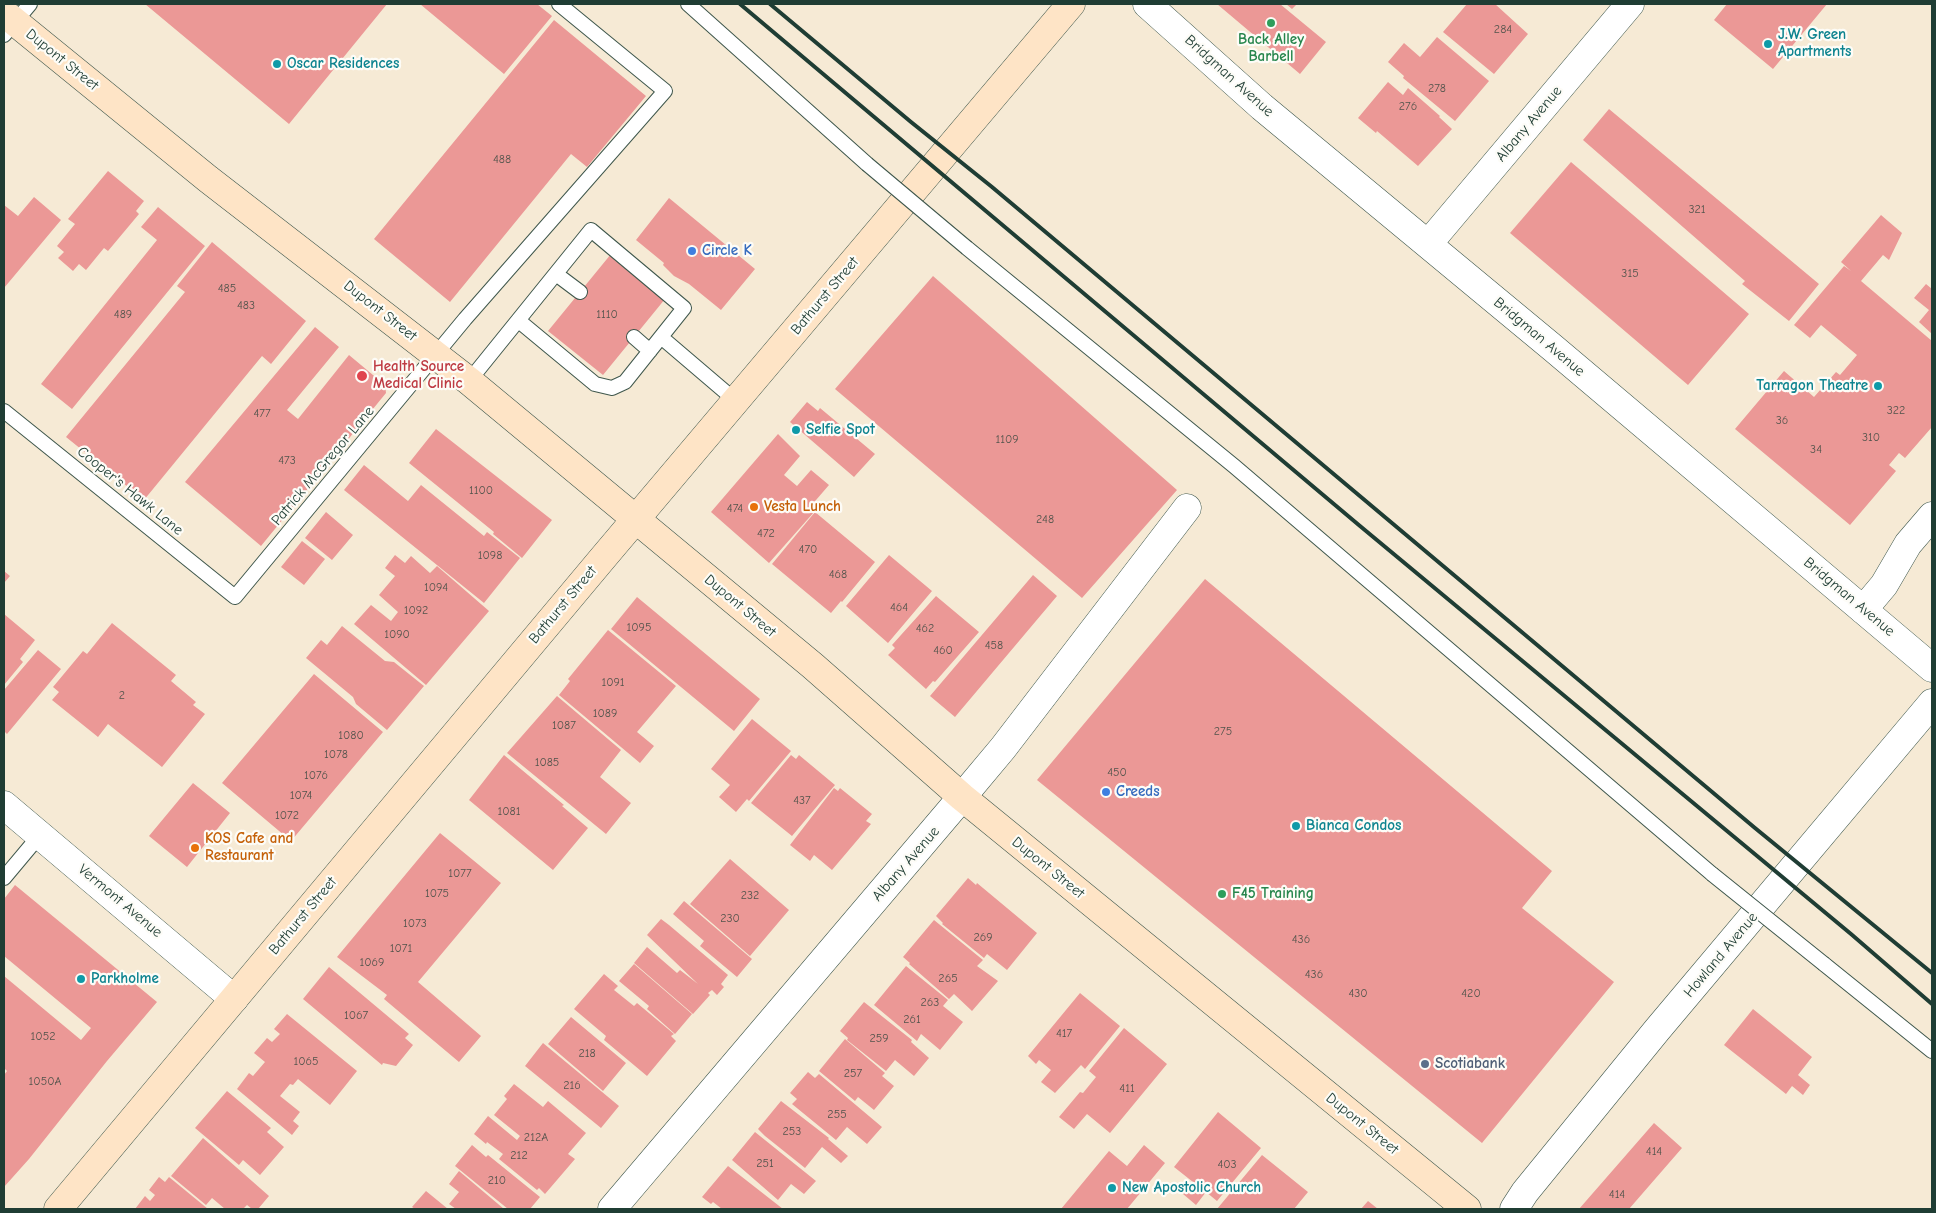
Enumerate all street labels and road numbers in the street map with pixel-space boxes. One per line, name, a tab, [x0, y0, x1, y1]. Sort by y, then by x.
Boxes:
street label: Dupont Street	[22, 25, 102, 95]
street label: Bridgman Avenue	[1181, 31, 1277, 121]
street label: Albany Avenue	[1492, 82, 1566, 166]
street label: Bathurst Street	[787, 253, 863, 339]
street label: Dupont Street	[340, 277, 420, 345]
street label: Bridgman Avenue	[1490, 294, 1588, 380]
street label: Patrick McGregor Lane	[268, 403, 378, 529]
street label: Cooper's Hawk Lane	[73, 443, 187, 539]
street label: Bridgman Avenue	[1800, 554, 1898, 640]
street label: Bathurst Street	[525, 562, 601, 648]
street label: Dupont Street	[700, 571, 780, 641]
street label: Albany Avenue	[869, 823, 943, 905]
street label: Dupont Street	[1008, 833, 1088, 903]
street label: Vermont Avenue	[74, 861, 166, 941]
street label: Bathurst Street	[265, 873, 341, 959]
street label: Howland Avenue	[1680, 909, 1762, 1001]
street label: Dupont Street	[1322, 1089, 1402, 1159]

